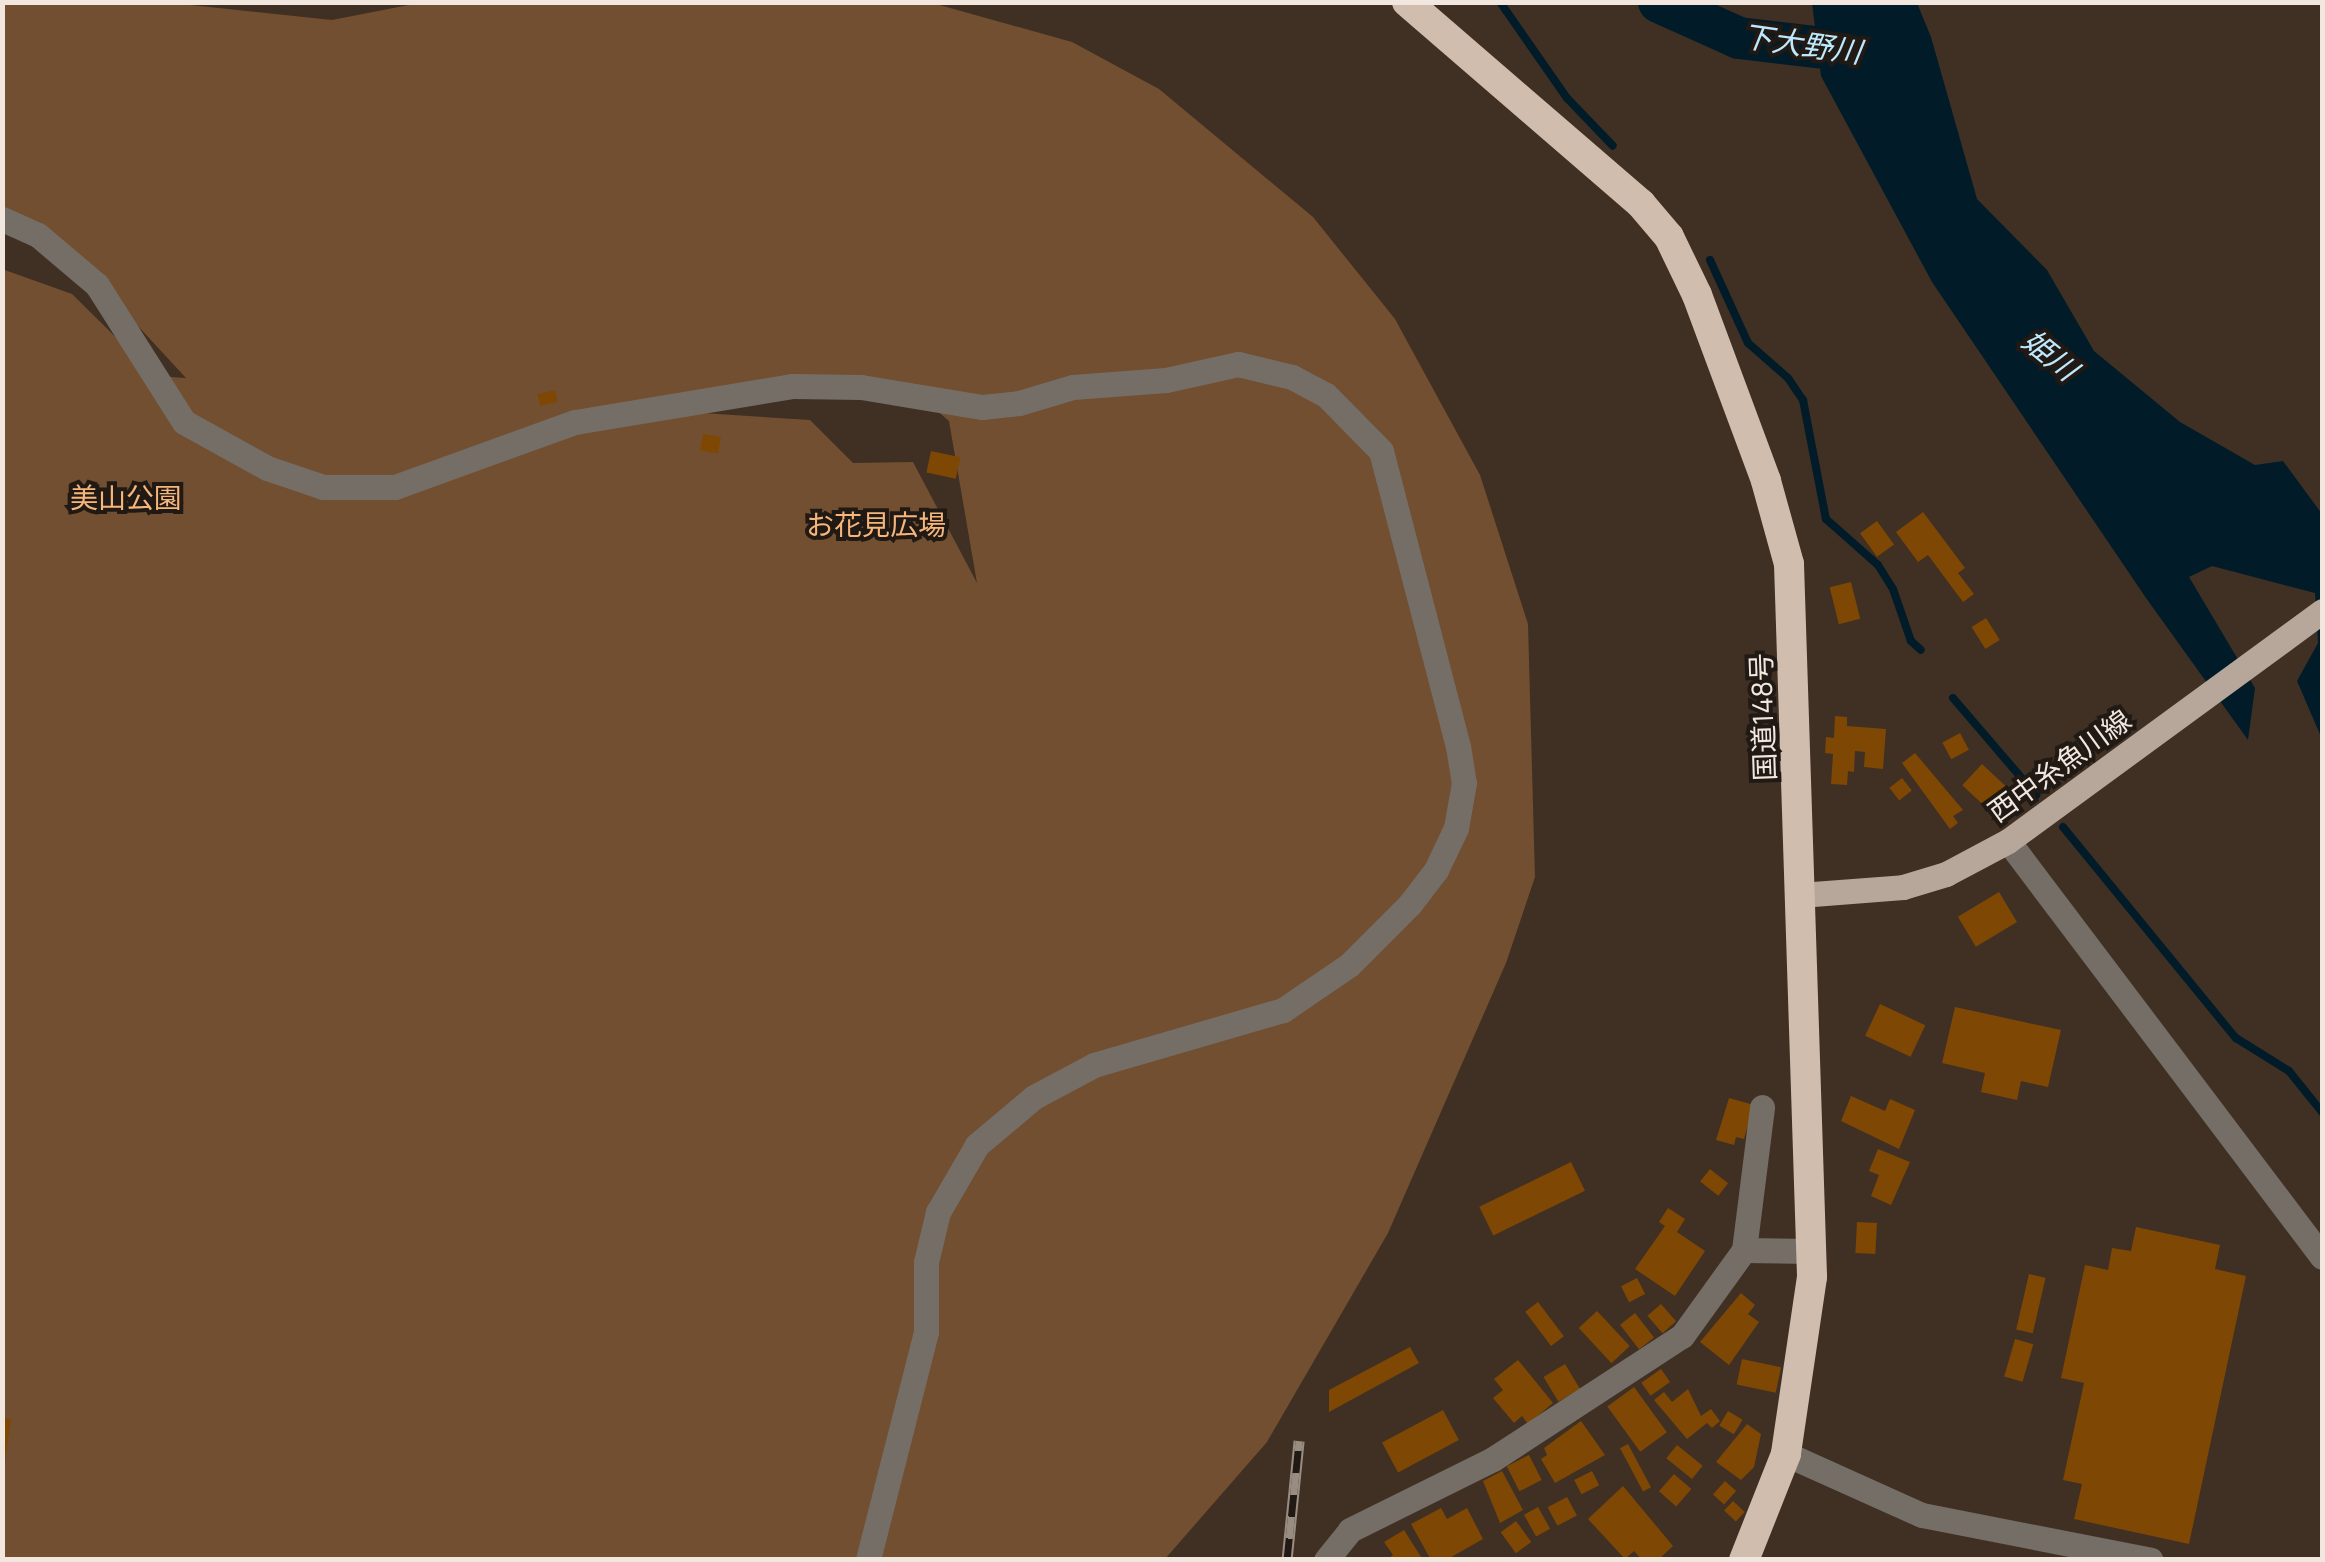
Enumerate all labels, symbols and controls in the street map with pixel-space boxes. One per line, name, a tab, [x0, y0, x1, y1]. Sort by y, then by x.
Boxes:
water label: 下大野川	[1740, 18, 1864, 70]
water label: 姫川	[2015, 322, 2085, 388]
park label: 美山公園	[70, 480, 182, 514]
park label: お花見広場	[806, 507, 946, 541]
street label: 国道148号	[1743, 653, 1781, 781]
street label: 西中糸魚川線	[1981, 702, 2137, 828]

